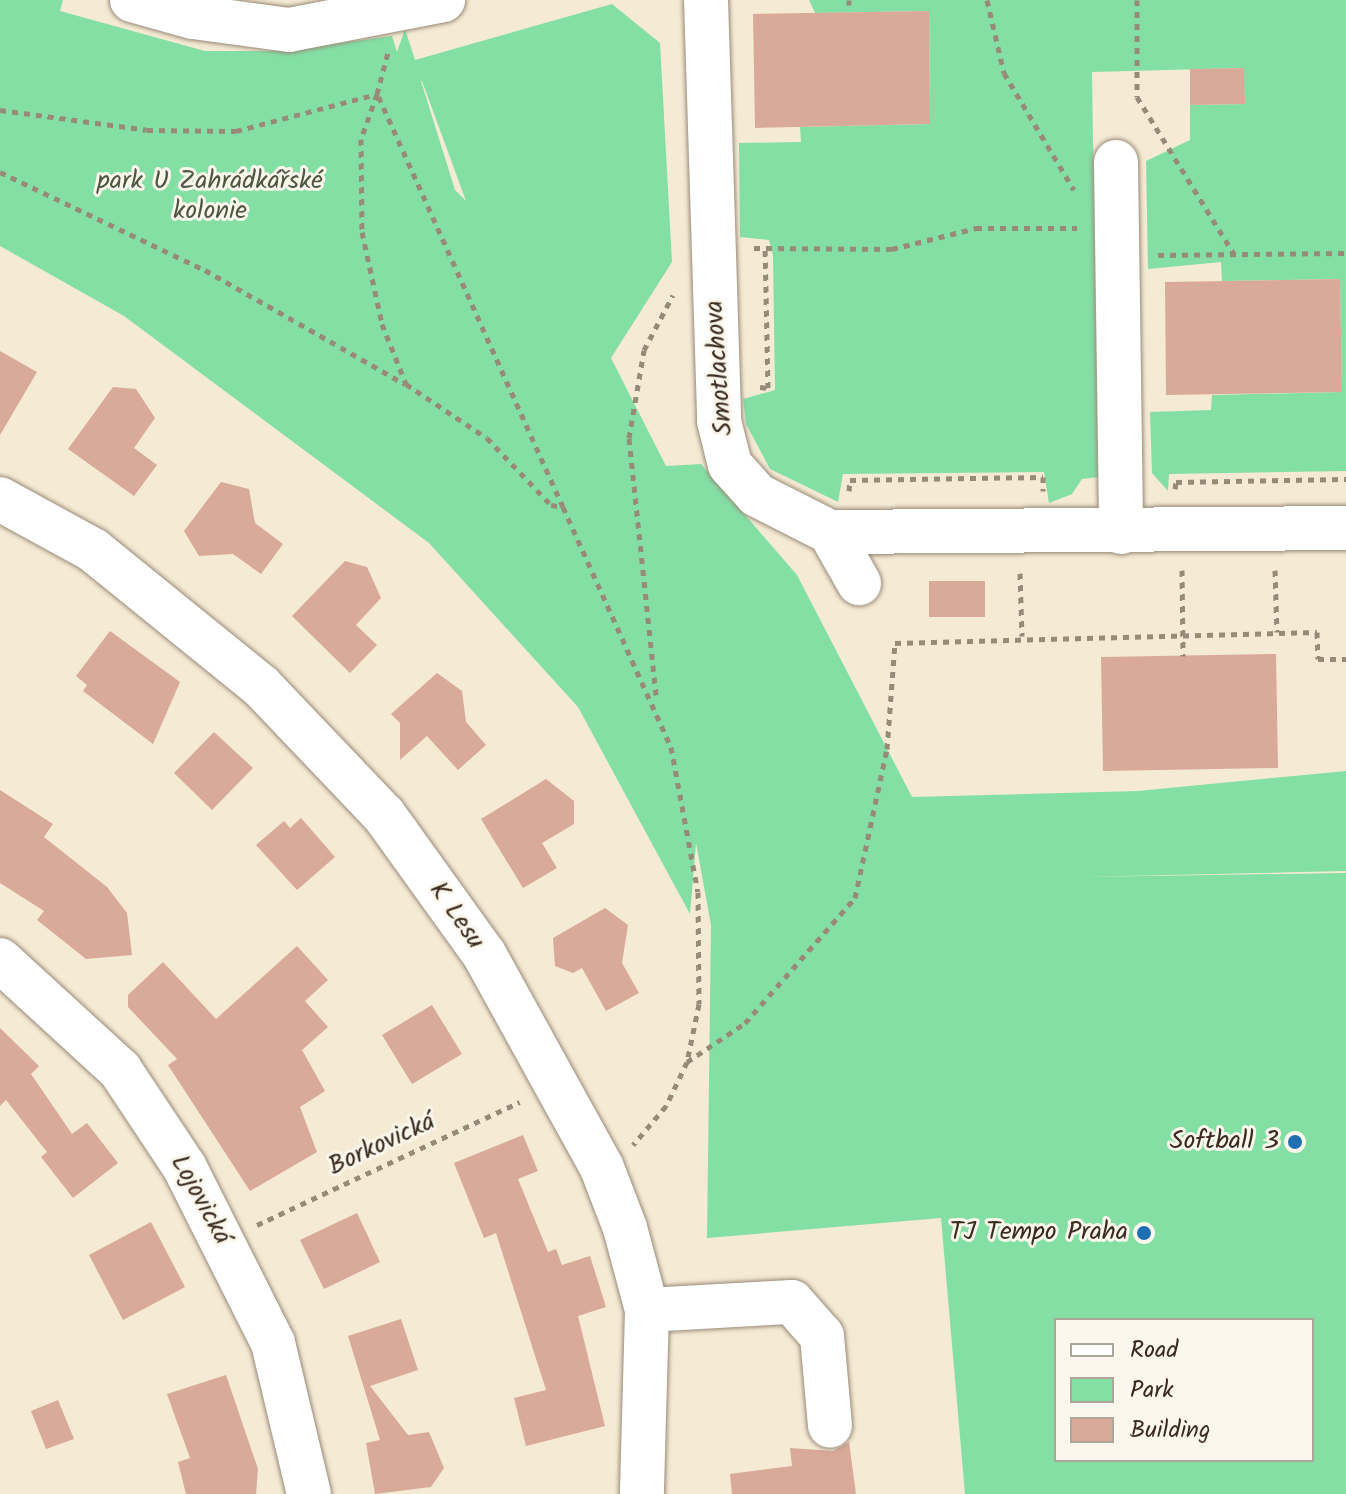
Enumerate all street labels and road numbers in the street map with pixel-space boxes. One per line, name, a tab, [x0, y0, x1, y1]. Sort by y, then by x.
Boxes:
street label: Smotlachova	[700, 299, 740, 437]
street label: K Lesu	[422, 876, 490, 956]
street label: Borkovická	[324, 1107, 440, 1183]
street label: Lojovická	[163, 1150, 237, 1250]

